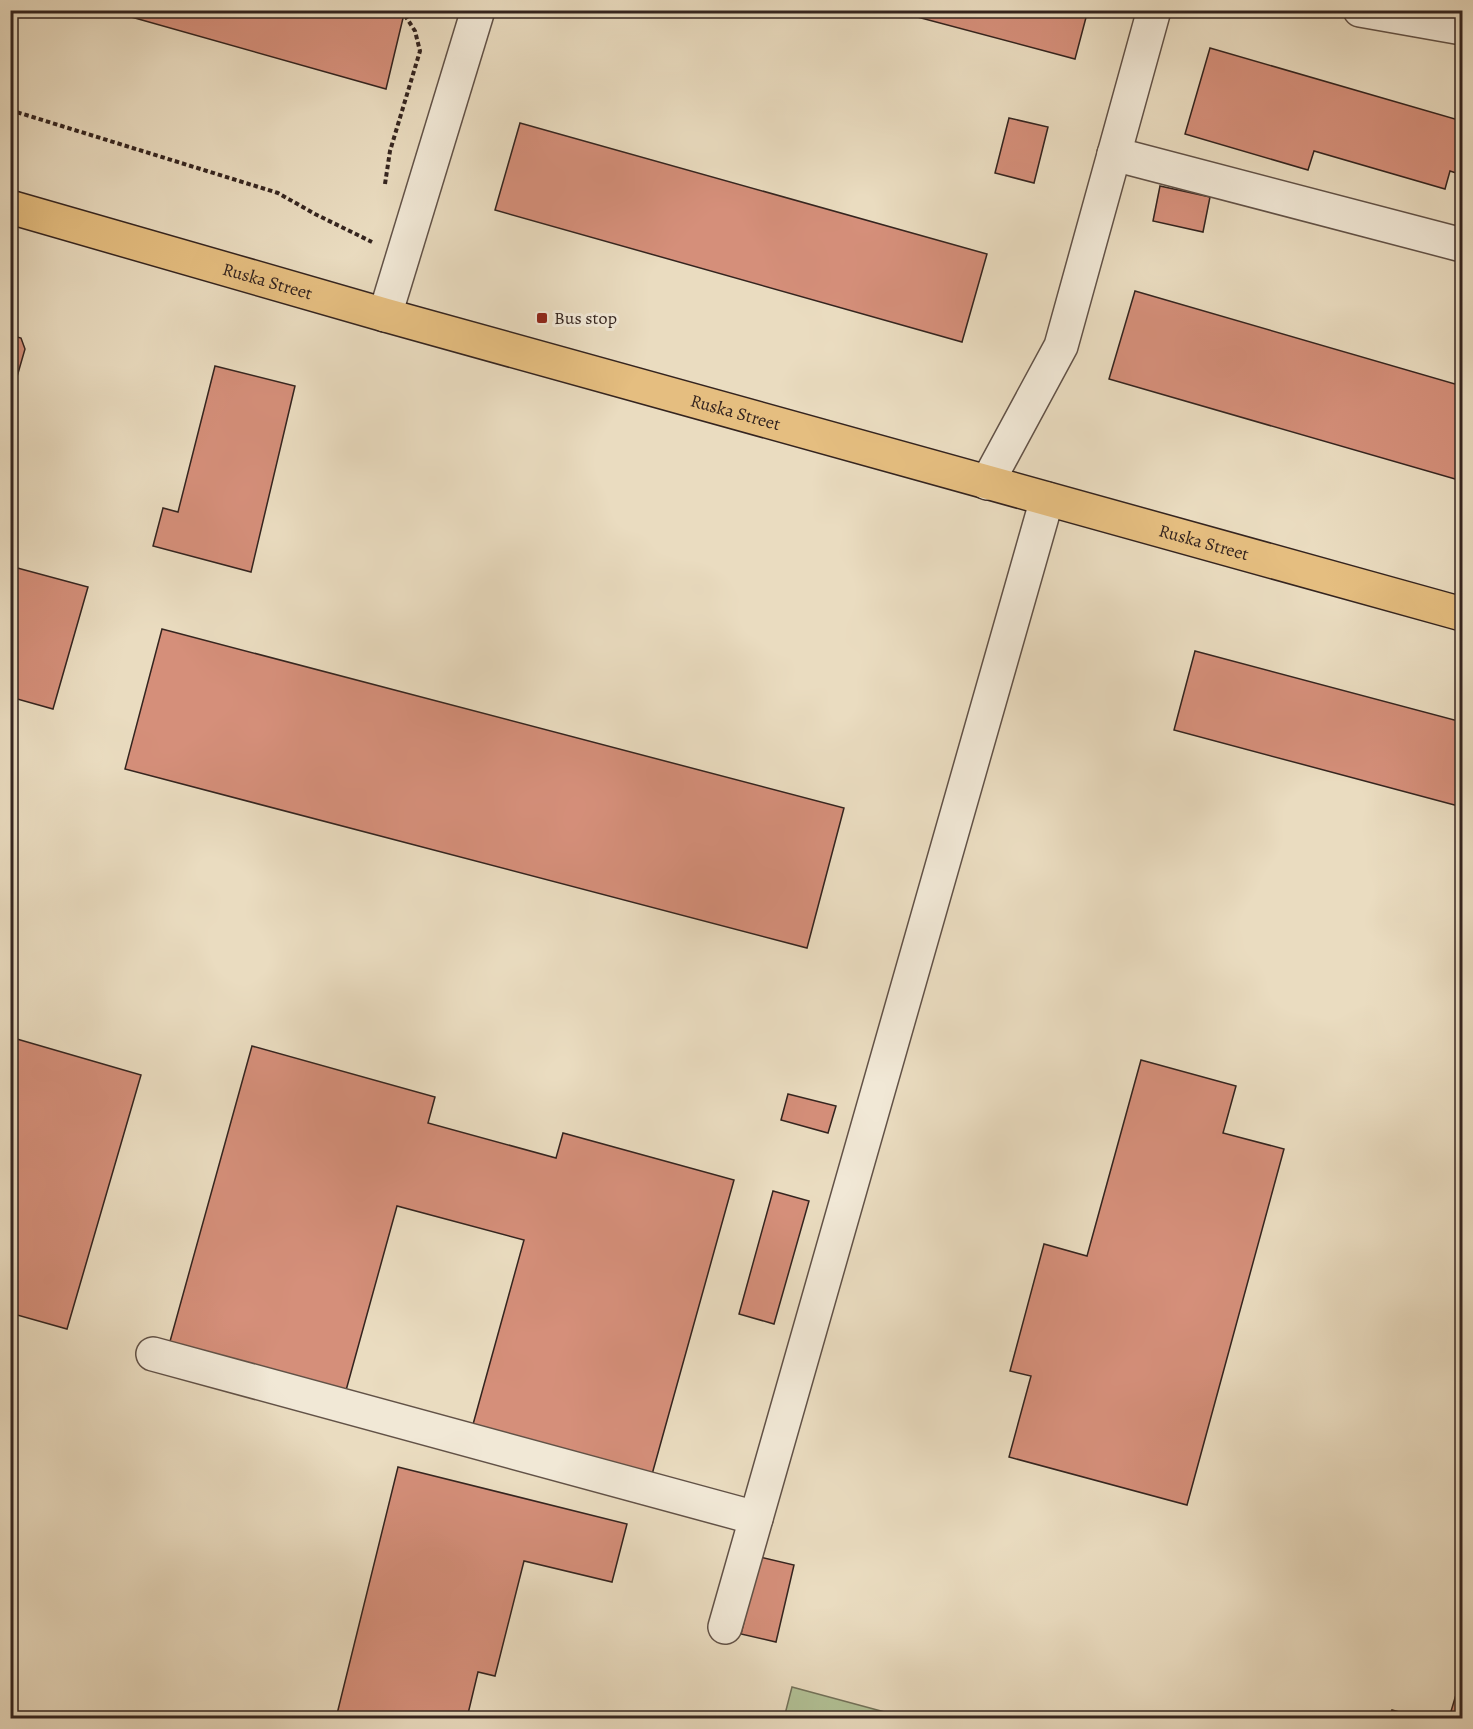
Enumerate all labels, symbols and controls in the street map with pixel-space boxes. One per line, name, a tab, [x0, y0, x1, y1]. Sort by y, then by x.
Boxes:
street label: Ruska Street	[220, 257, 315, 305]
place label: Bus stop	[554, 306, 617, 330]
marker: Bus stop	[535, 311, 549, 325]
street label: Ruska Street	[688, 388, 783, 436]
street label: Ruska Street	[1156, 518, 1252, 566]

